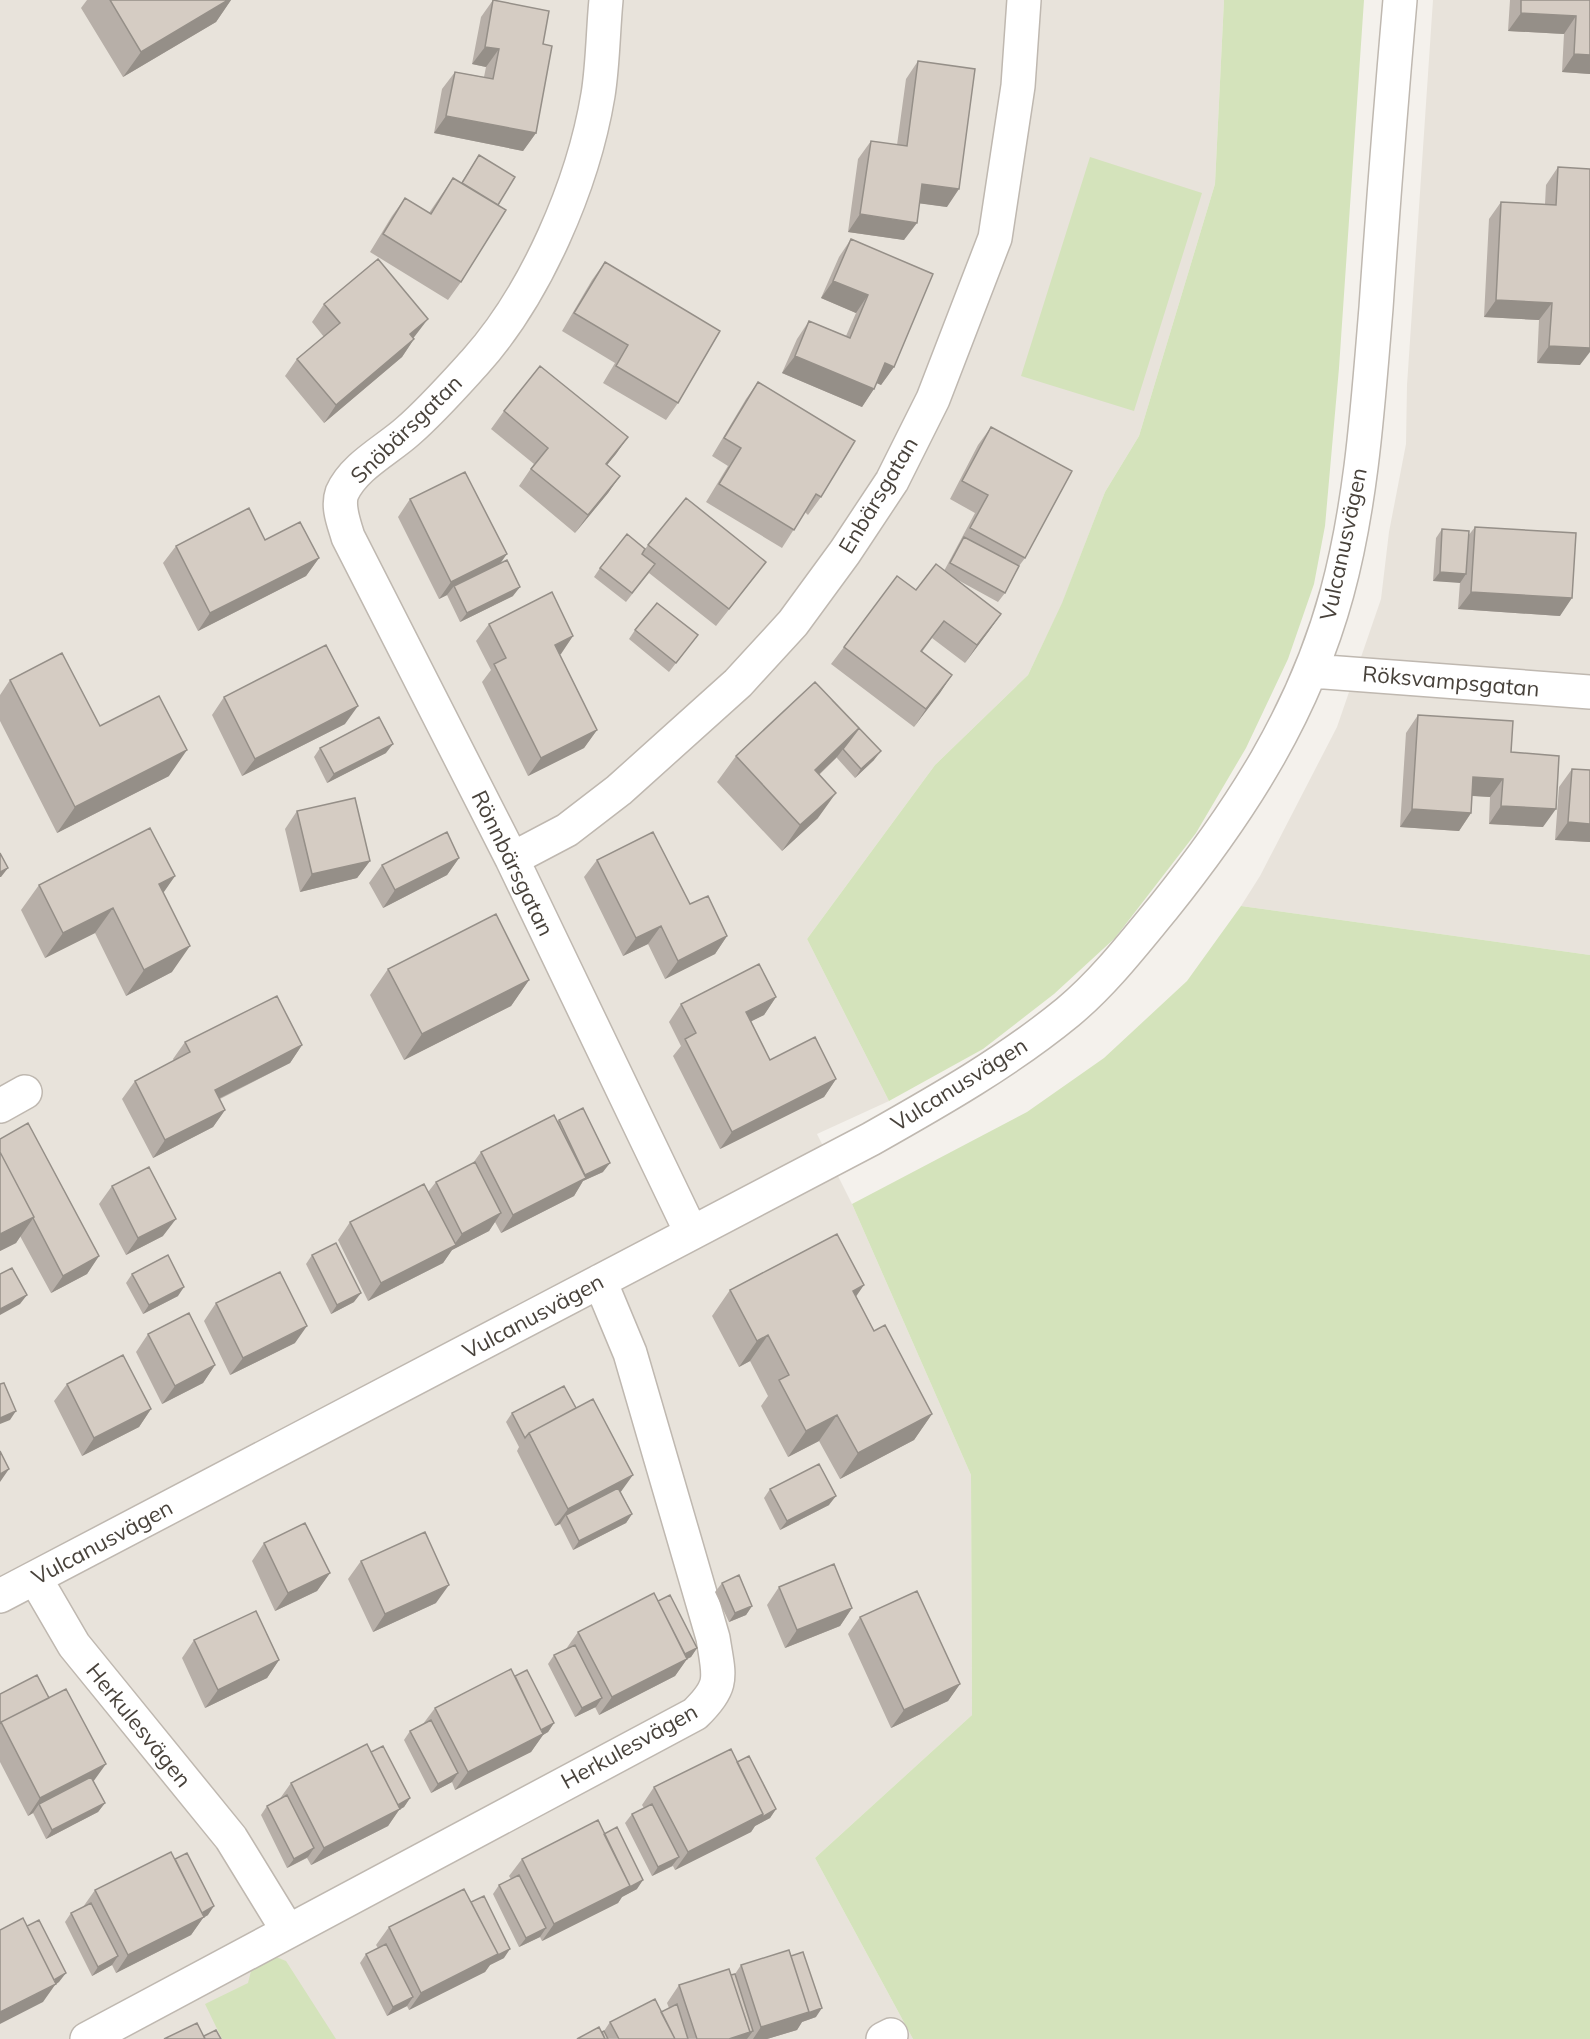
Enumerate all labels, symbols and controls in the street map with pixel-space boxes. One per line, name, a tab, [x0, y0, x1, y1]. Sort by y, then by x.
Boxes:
street label: Snöbärsgatan	[344, 369, 468, 489]
street label: Enbärsgatan	[832, 432, 924, 558]
street label: Vulcanusvägen	[1313, 465, 1373, 623]
street label: Röksvampsgatan	[1361, 659, 1541, 703]
street label: Rönnbärsgatan	[466, 786, 560, 940]
street label: Vulcanusvägen	[886, 1031, 1032, 1137]
street label: Vulcanusvägen	[458, 1267, 608, 1365]
street label: Vulcanusvägen	[27, 1493, 177, 1591]
street label: Herkulesvägen	[80, 1657, 198, 1793]
street label: Herkulesvägen	[556, 1697, 702, 1795]

